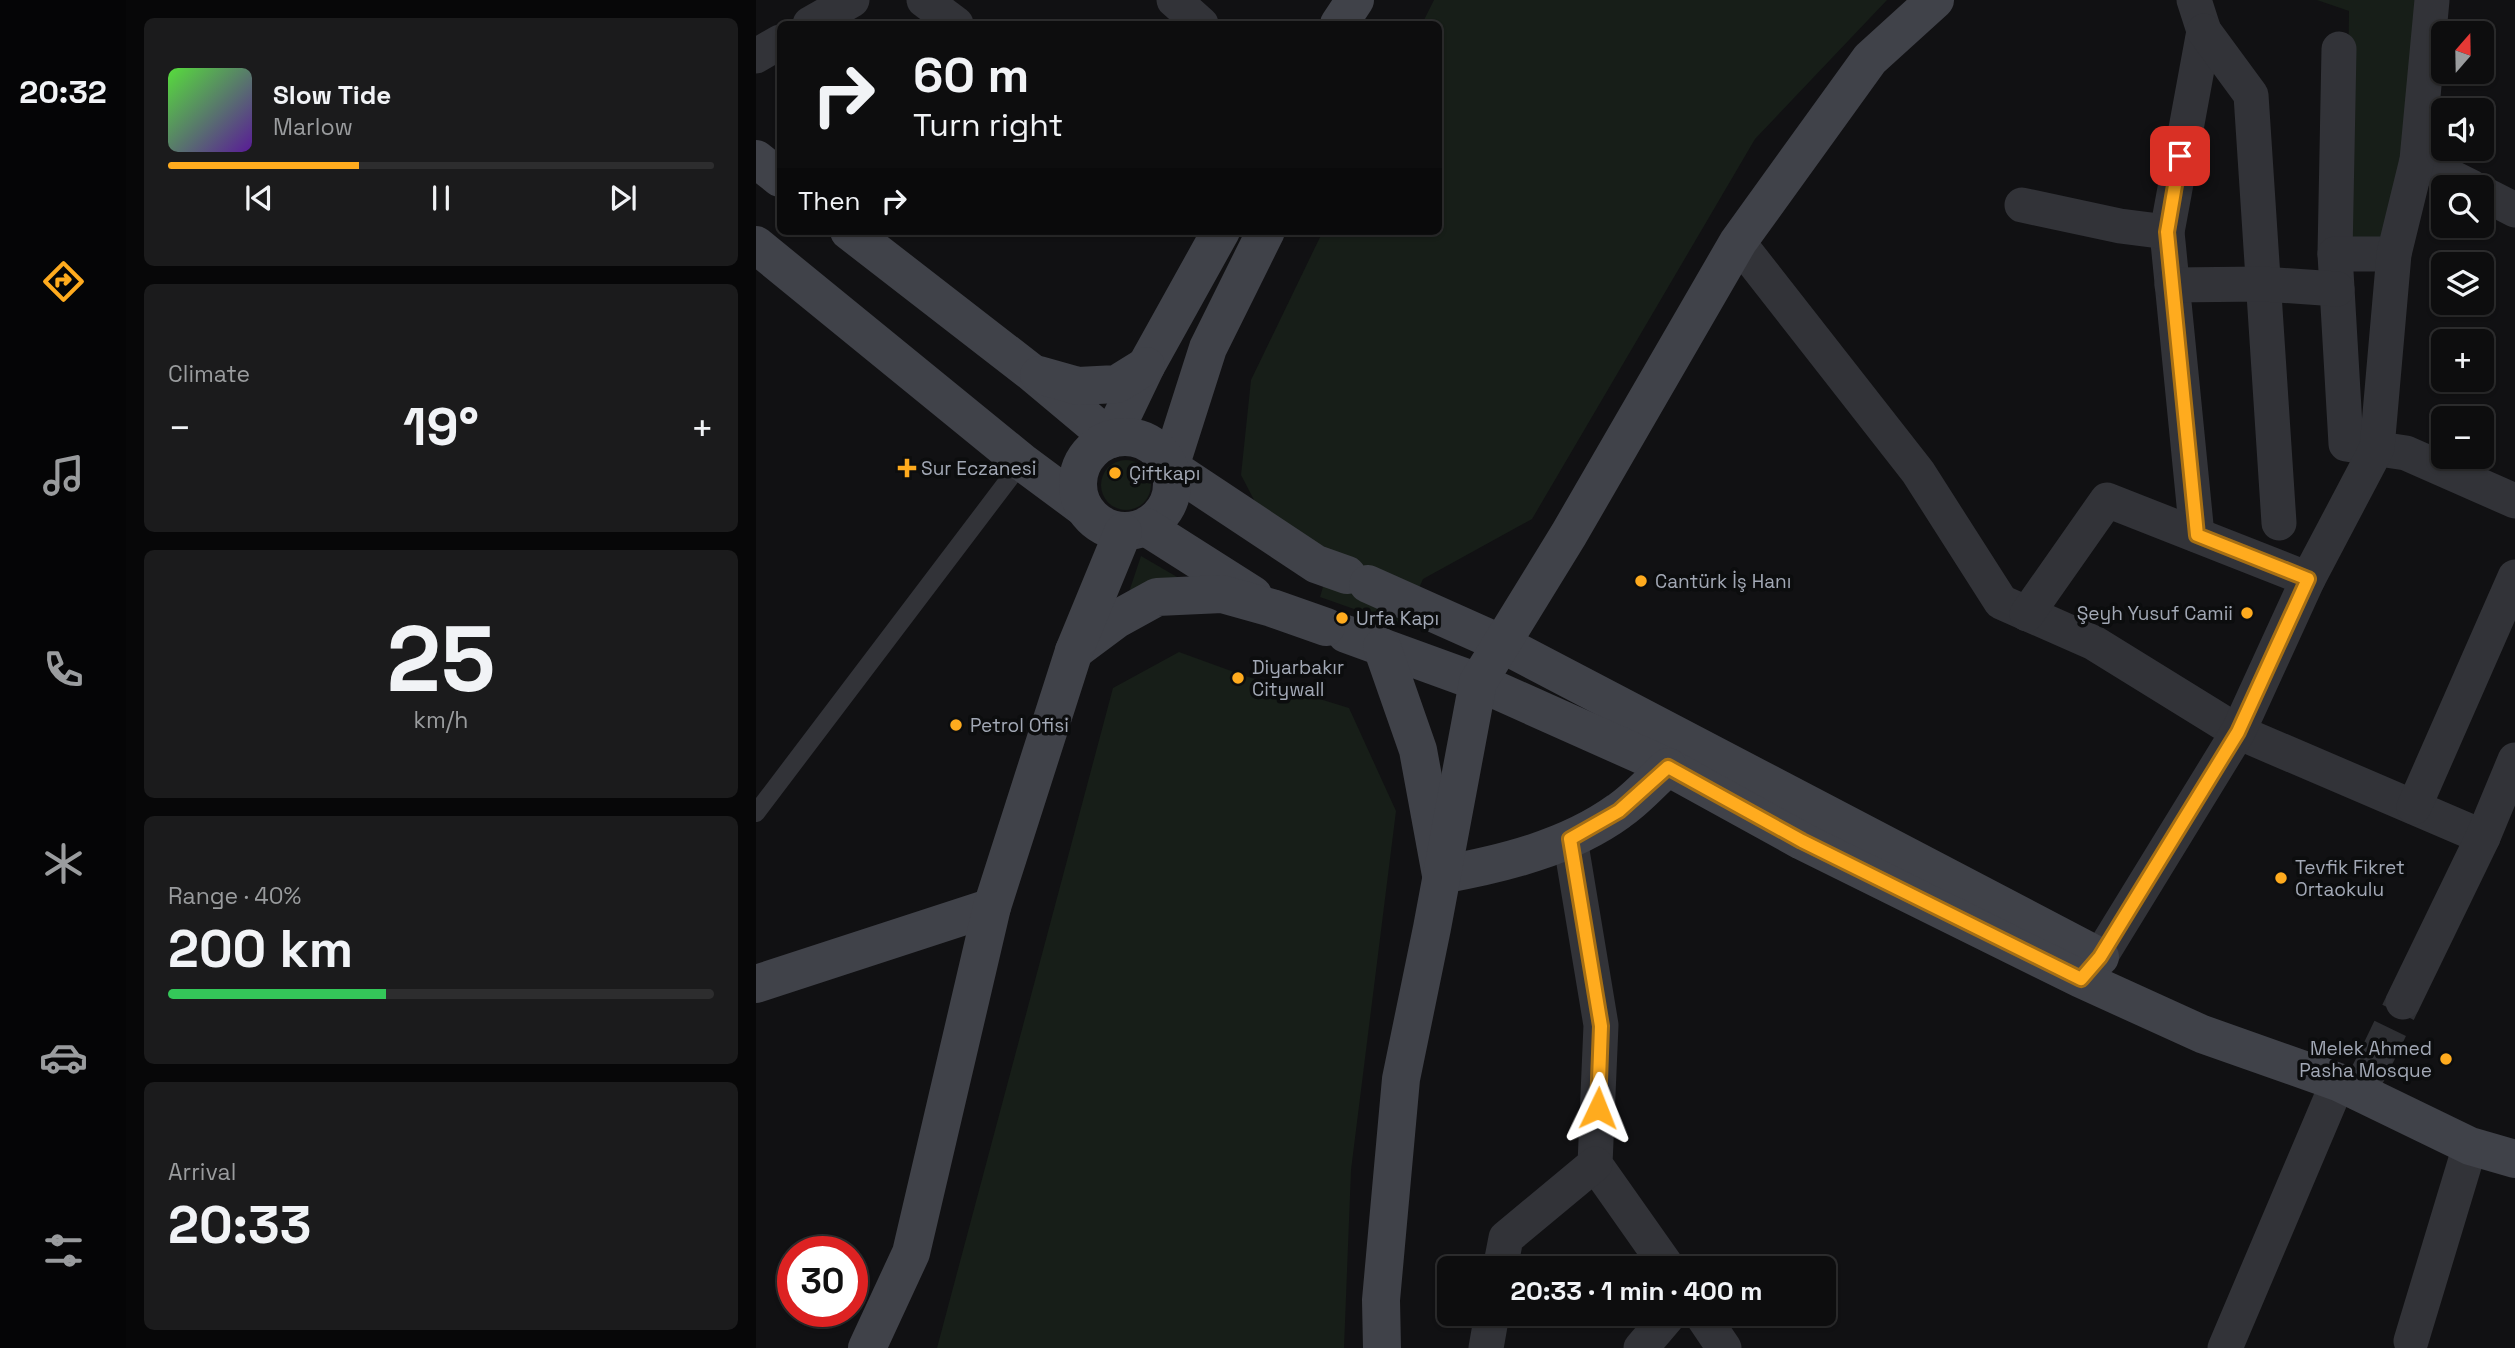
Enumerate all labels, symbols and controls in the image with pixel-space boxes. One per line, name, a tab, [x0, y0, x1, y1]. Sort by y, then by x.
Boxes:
north arrow	[2431, 21, 2494, 84]
map controls	[2431, 21, 2494, 469]
text: 60 m	[913, 44, 1029, 106]
icon: right	[798, 49, 889, 140]
text: 20:32	[19, 72, 107, 112]
text: Slow Tide	[273, 78, 391, 112]
button: sound	[2431, 98, 2494, 161]
text: Turn right	[913, 105, 1063, 145]
text: Marlow	[273, 112, 353, 142]
pin	[2150, 126, 2210, 186]
icon: arrive	[2161, 137, 2199, 175]
button: search	[2431, 175, 2494, 238]
icon: previous	[240, 179, 278, 217]
icon: pause	[422, 179, 460, 217]
icon: next	[604, 179, 642, 217]
icon: right	[875, 182, 913, 220]
text: Then	[798, 184, 861, 218]
button: layers	[2431, 252, 2494, 315]
icon: directions	[39, 257, 88, 306]
button: +	[2431, 329, 2494, 392]
text: Climate	[168, 359, 250, 389]
text: 19°	[403, 394, 479, 460]
text: −	[168, 404, 192, 452]
text: +	[690, 404, 714, 452]
button: −	[2431, 406, 2494, 469]
icon: music	[39, 451, 88, 500]
place label: Sur Eczanesi	[921, 456, 1036, 481]
marker: Sur Eczanesi	[899, 460, 915, 476]
place label: Çiftkapı	[1129, 461, 1201, 486]
marker: Çiftkapı	[1107, 465, 1123, 481]
place label: Cantürk İş Hanı	[1655, 569, 1791, 594]
marker: Cantürk İş Hanı	[1633, 573, 1649, 589]
text: 25	[387, 601, 495, 718]
place label: Şeyh Yusuf Camii	[2077, 601, 2233, 626]
marker: Şeyh Yusuf Camii	[2239, 605, 2255, 621]
place label: Urfa Kapı	[1356, 606, 1439, 631]
marker: Urfa Kapı	[1334, 610, 1350, 626]
icon: phone	[39, 645, 88, 694]
place label: Diyarbakır Citywall	[1252, 655, 1344, 702]
marker: Diyarbakır Citywall	[1230, 670, 1246, 686]
text: km/h	[414, 705, 468, 735]
place label: Petrol Ofisi	[970, 713, 1069, 738]
marker: Petrol Ofisi	[948, 717, 964, 733]
icon: climate	[39, 839, 88, 888]
place label: Tevfik Fikret Ortaokulu	[2295, 855, 2405, 902]
marker: Tevfik Fikret Ortaokulu	[2273, 870, 2289, 886]
text: Range · 40%	[168, 881, 301, 911]
text: 200 km	[168, 916, 353, 982]
icon: car	[39, 1033, 88, 1082]
place label: Melek Ahmed Pasha Mosque	[2299, 1036, 2432, 1083]
marker: Melek Ahmed Pasha Mosque	[2438, 1051, 2454, 1067]
position arrow	[1561, 1071, 1635, 1145]
text: Arrival	[168, 1157, 236, 1187]
text: 20:33	[168, 1192, 311, 1258]
icon: filters	[39, 1226, 88, 1275]
speed limit sign: 30	[777, 1236, 868, 1327]
text: 20:33 · 1 min · 400 m	[1511, 1274, 1762, 1308]

